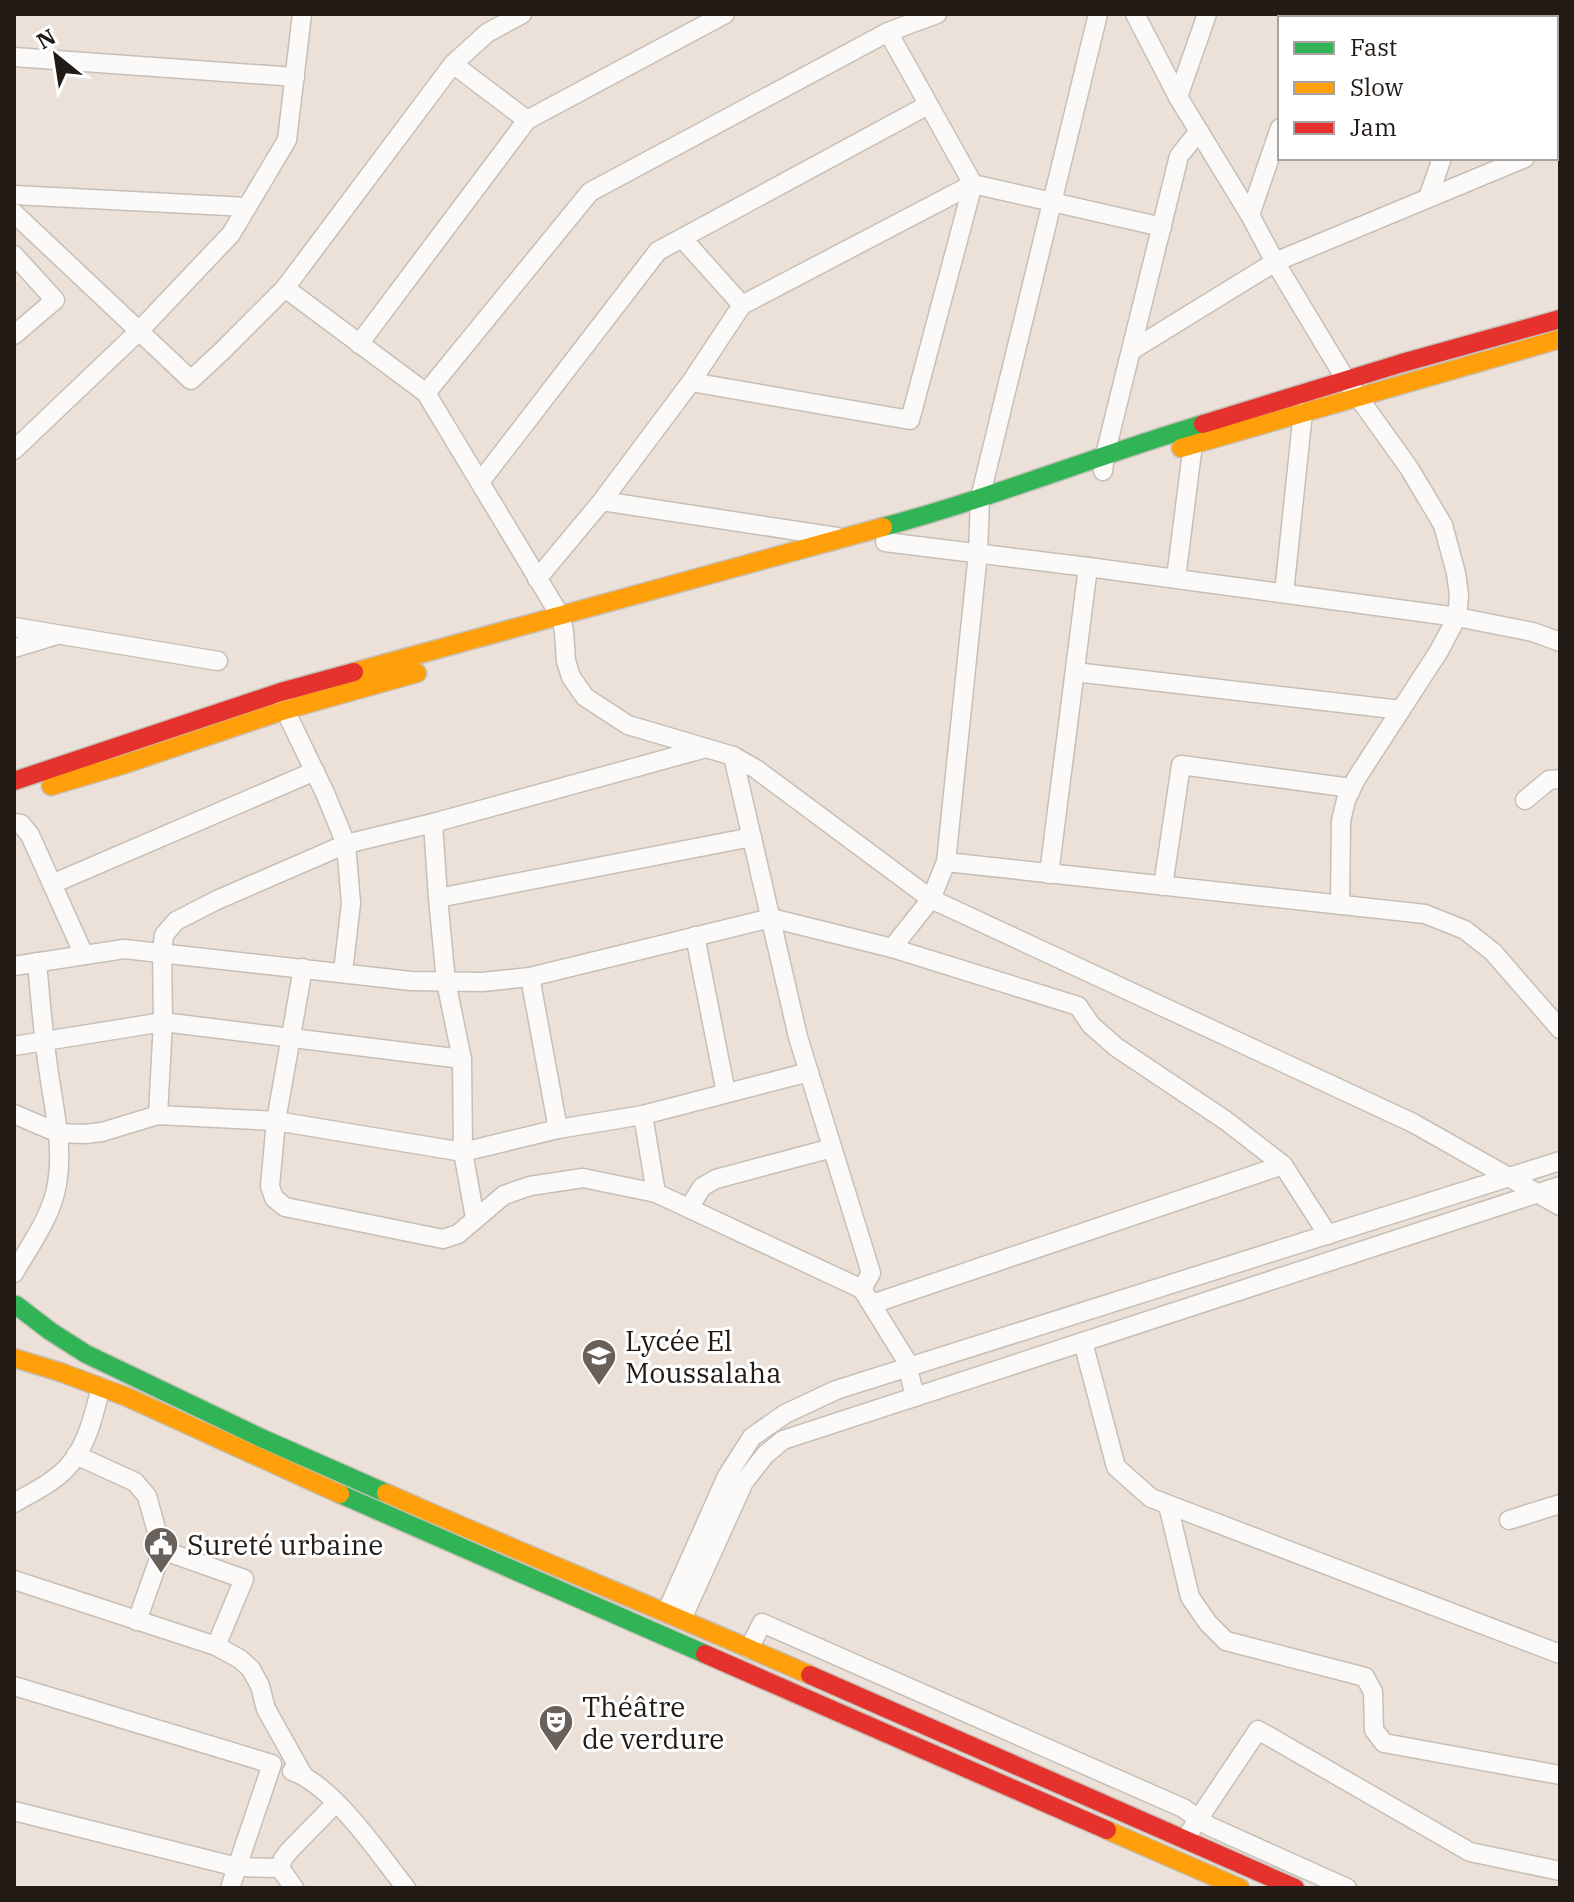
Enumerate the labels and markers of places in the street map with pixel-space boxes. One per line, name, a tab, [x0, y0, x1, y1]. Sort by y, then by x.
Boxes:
place label: Lycée El Moussalaha	[625, 1322, 781, 1391]
school or university icon: Lycée El Moussalaha	[580, 1337, 618, 1387]
public building icon: Sureté urbaine	[142, 1525, 180, 1575]
place label: Sureté urbaine	[187, 1526, 383, 1563]
place label: Théâtre de verdure	[582, 1688, 724, 1757]
theatre icon: Théâtre de verdure	[537, 1703, 575, 1753]

